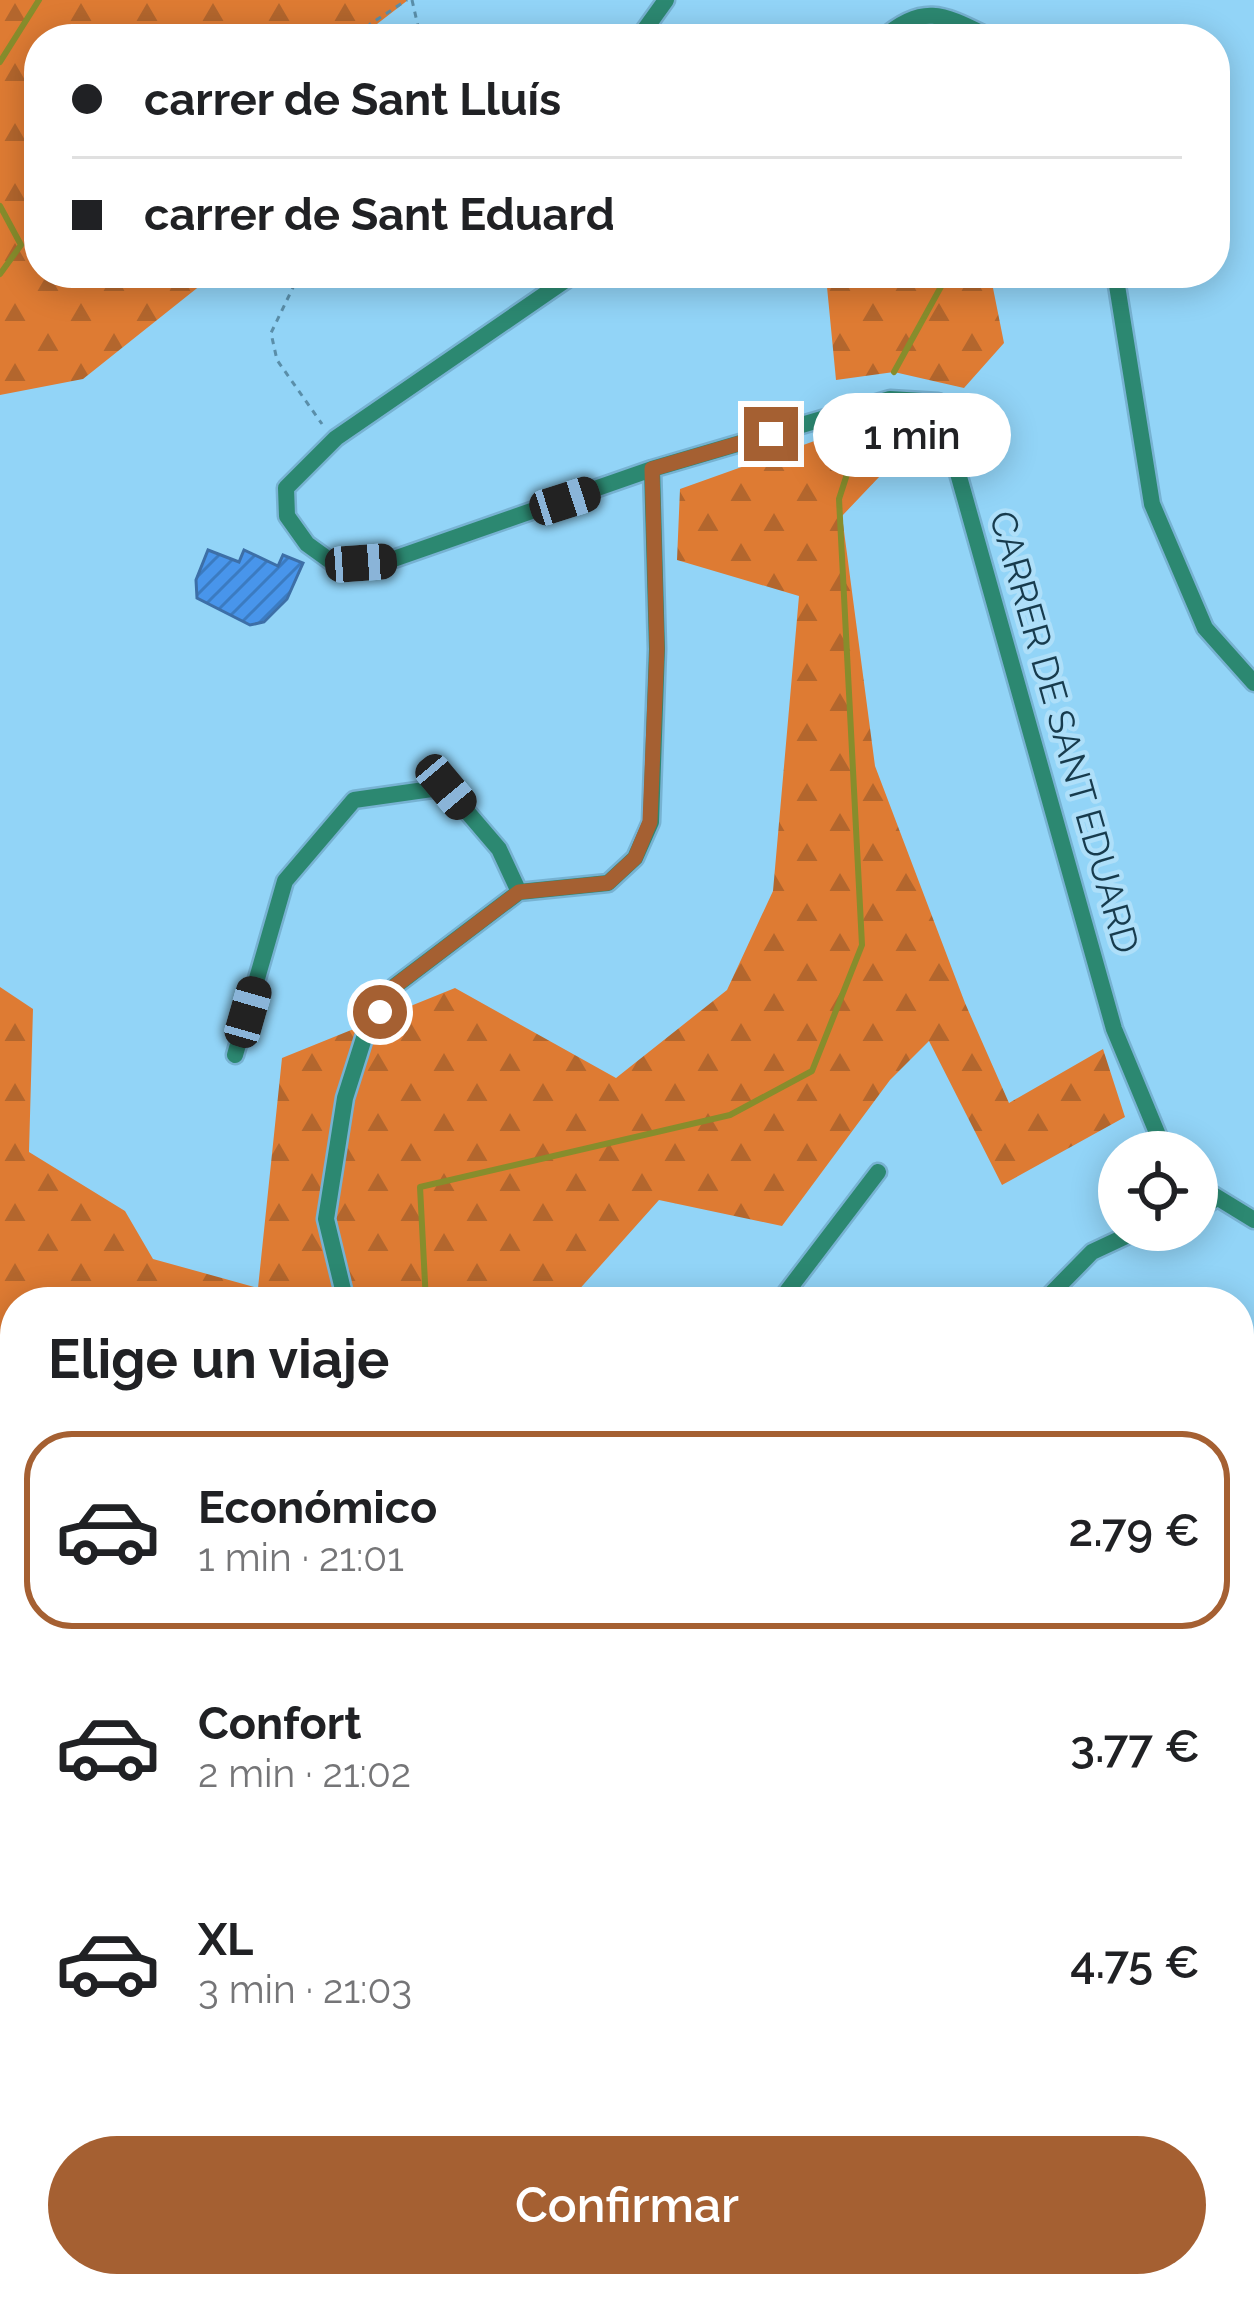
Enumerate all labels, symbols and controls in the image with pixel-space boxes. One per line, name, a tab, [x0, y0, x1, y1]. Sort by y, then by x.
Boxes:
text: carrer de Sant Lluís	[144, 73, 561, 126]
text: carrer de Sant Eduard	[144, 188, 615, 241]
callout: 1 min	[813, 392, 1011, 476]
route end	[744, 407, 798, 461]
text: 1 min	[864, 412, 960, 458]
car	[525, 473, 605, 529]
street label: CARRER DE SANT EDUARD	[982, 506, 1148, 958]
car	[324, 543, 398, 583]
car	[409, 748, 483, 826]
car	[221, 972, 275, 1052]
route start	[353, 985, 407, 1039]
map controls	[1098, 1131, 1218, 1251]
button: locate	[1098, 1131, 1218, 1251]
text: Elige un viaje	[48, 1327, 389, 1391]
icon: car	[54, 1476, 162, 1584]
text: Económico	[198, 1481, 437, 1534]
text: 2.79 €	[1069, 1504, 1200, 1557]
text: 1 min · 21:01	[198, 1534, 404, 1580]
icon: car	[54, 1692, 162, 1800]
text: Confort	[198, 1697, 361, 1750]
text: 3.77 €	[1070, 1720, 1200, 1773]
text: 2 min · 21:02	[198, 1750, 411, 1796]
icon: car	[54, 1908, 162, 2016]
text: XL	[198, 1913, 253, 1966]
text: 4.75 €	[1070, 1936, 1200, 1989]
text: 3 min · 21:03	[198, 1966, 412, 2012]
button: Confirmar	[48, 2136, 1206, 2274]

